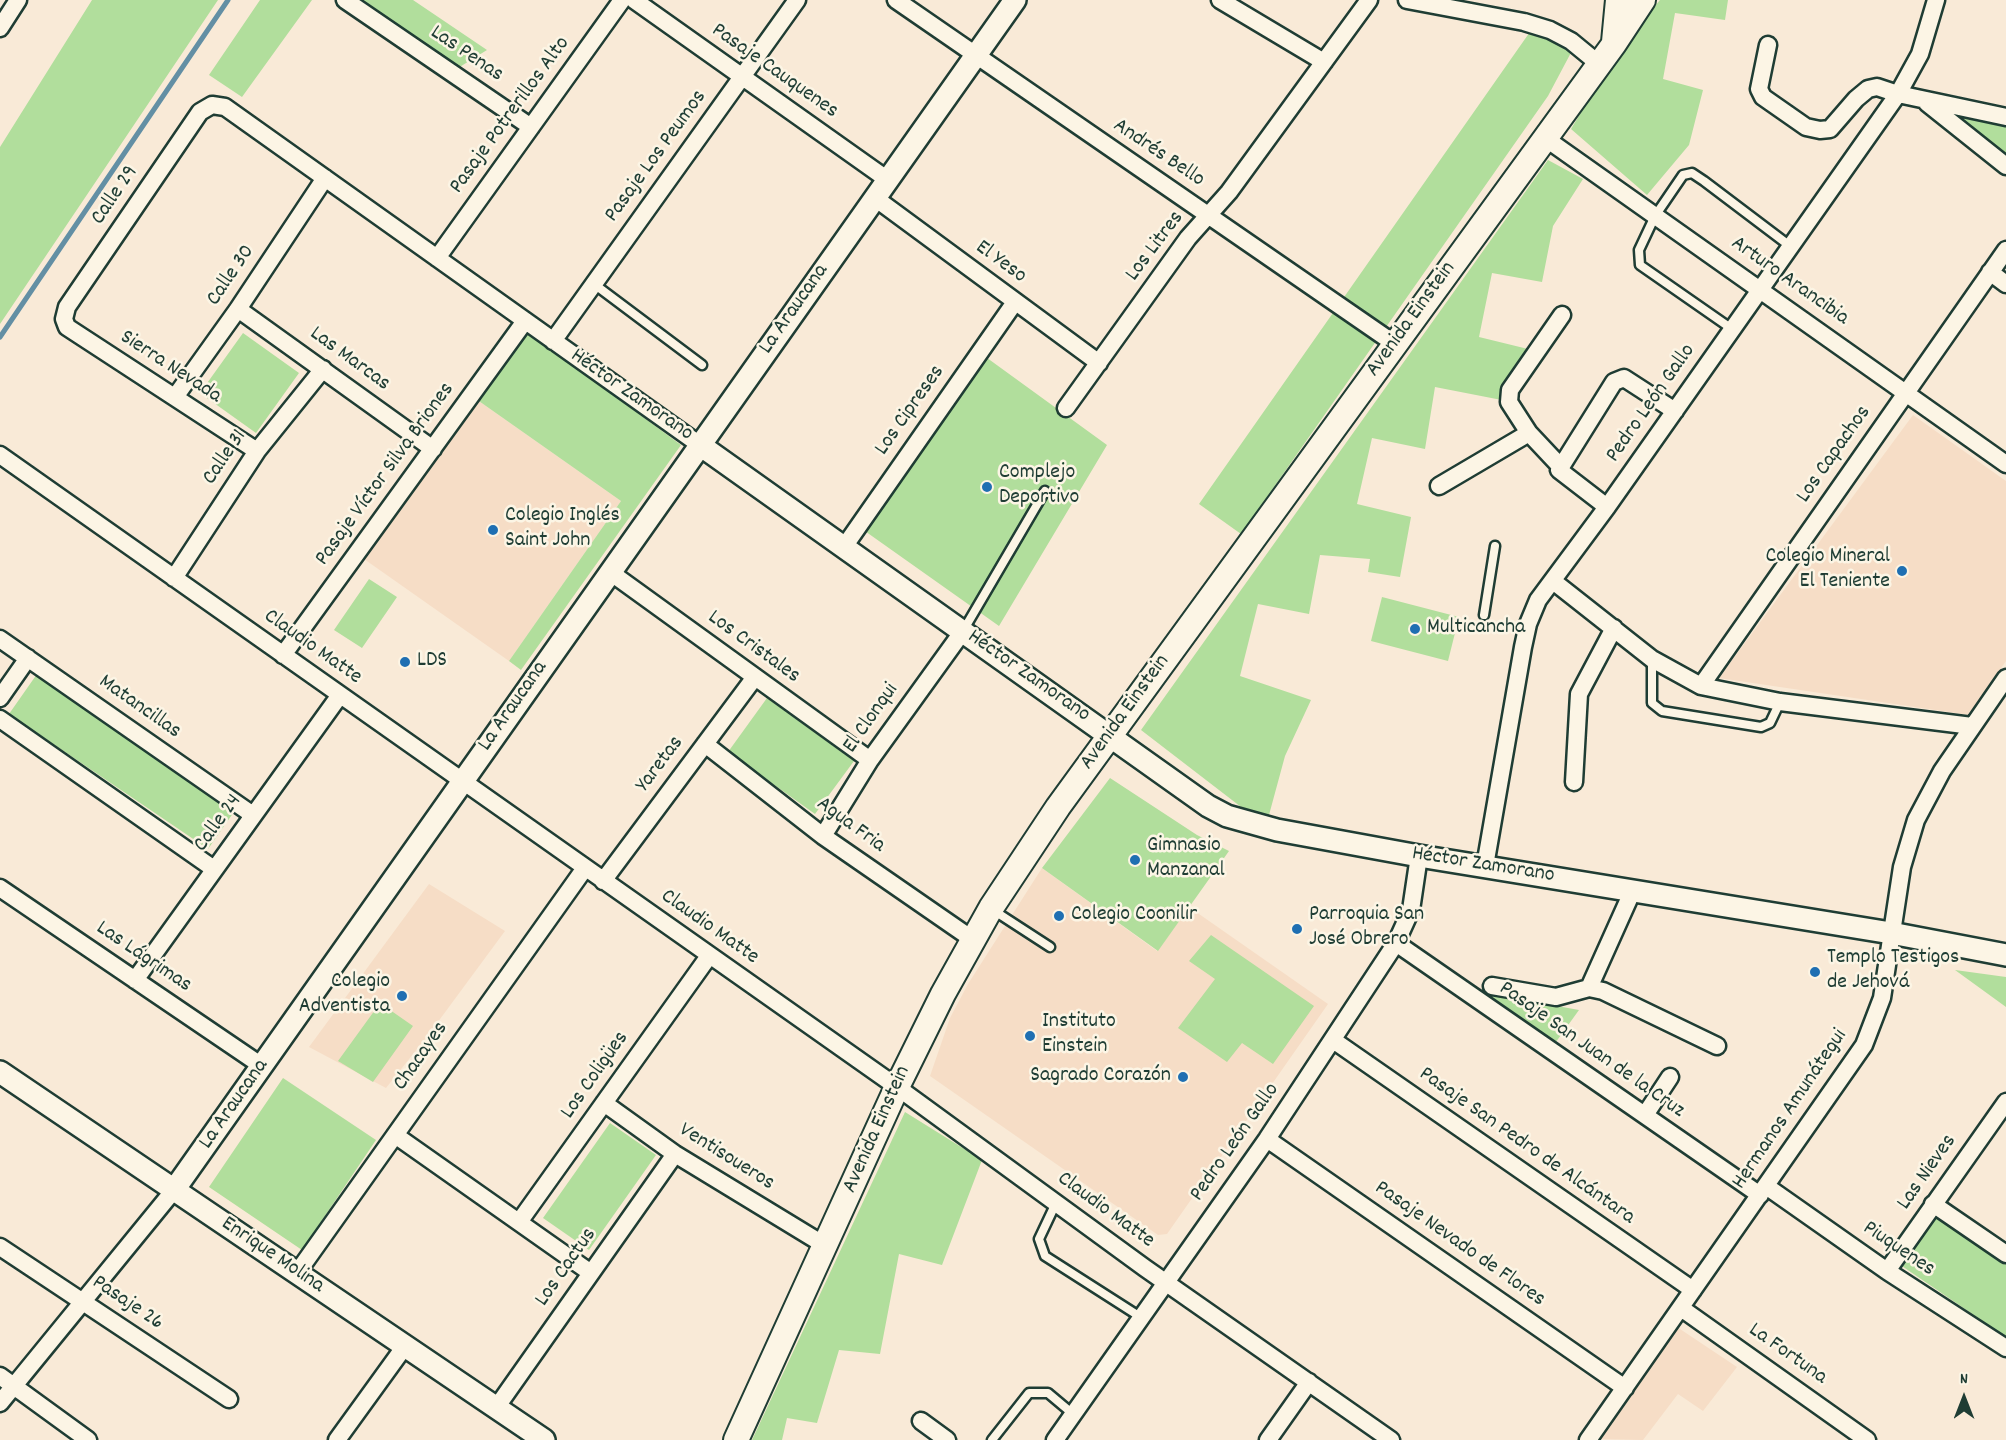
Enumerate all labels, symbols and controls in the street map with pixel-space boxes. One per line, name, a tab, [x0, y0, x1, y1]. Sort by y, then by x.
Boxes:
street label: Pasaje Cauquenes	[705, 18, 843, 126]
street label: Las Penas	[424, 21, 508, 89]
street label: Pasaje Potrerillos Alto	[445, 32, 577, 200]
street label: Pasaje Los Peumos	[600, 86, 714, 228]
street label: Andrés Bello	[1107, 114, 1209, 194]
street label: Calle 29	[87, 161, 145, 231]
street label: Los Litres	[1121, 207, 1191, 287]
street label: Arturo Arancibia	[1725, 232, 1853, 332]
street label: El Yeso	[969, 236, 1031, 290]
street label: Calle 30	[202, 240, 262, 312]
street label: Avenida Einstein	[1361, 257, 1463, 383]
street label: La Araucana	[754, 260, 836, 360]
street label: Las Marcas	[303, 322, 395, 398]
street label: Sierra Nevada	[114, 325, 226, 411]
street label: Pedro León Gallo	[1602, 340, 1702, 468]
street label: Héctor Zamorano	[564, 344, 698, 448]
street label: Los Cipreses	[870, 361, 952, 461]
street label: Pasaje Víctor Silva Briones	[311, 378, 461, 572]
street label: Los Capachos	[1792, 401, 1878, 509]
street label: Calle 31	[198, 425, 254, 491]
place label: Complejo Deportivo	[999, 461, 1079, 512]
marker: Complejo Deportivo	[980, 480, 994, 494]
place label: Colegio Inglés Saint John	[505, 504, 620, 556]
marker: Colegio Inglés Saint John	[486, 523, 500, 537]
place label: Colegio Mineral El Teniente	[1765, 545, 1890, 596]
marker: Colegio Mineral El Teniente	[1895, 564, 1909, 578]
street label: Claudio Matte	[258, 604, 366, 692]
street label: Los Cristales	[702, 606, 804, 690]
place label: Multicancha	[1427, 616, 1525, 642]
marker: Multicancha	[1408, 622, 1422, 636]
street label: Héctor Zamorano	[961, 625, 1095, 729]
place label: LDS	[417, 649, 447, 675]
street label: Avenida Einstein	[1075, 650, 1177, 776]
marker: LDS	[398, 655, 412, 669]
street label: La Araucana	[473, 657, 555, 757]
street label: Matancillas	[93, 670, 185, 746]
street label: El Clonqui	[838, 679, 906, 759]
street label: Yaretas	[631, 732, 691, 798]
street label: Calle 24	[189, 790, 249, 858]
street label: Agua Fria	[810, 792, 890, 860]
place label: Gimnasio Manzanal	[1147, 834, 1225, 885]
street label: Héctor Zamorano	[1410, 842, 1556, 890]
marker: Gimnasio Manzanal	[1128, 853, 1142, 867]
street label: Claudio Matte	[655, 884, 763, 972]
place label: Colegio Coonilir	[1071, 903, 1197, 929]
place label: Parroquia San José Obrero	[1309, 903, 1424, 954]
marker: Colegio Coonilir	[1052, 909, 1066, 923]
street label: Las Lágrimas	[90, 916, 196, 1000]
marker: Parroquia San José Obrero	[1290, 922, 1304, 936]
place label: Templo Testigos de Jehová	[1827, 946, 1959, 998]
marker: Templo Testigos de Jehová	[1808, 965, 1822, 979]
place label: Colegio Adventista	[299, 970, 390, 1022]
street label: Pasaje San Juan de la Cruz	[1493, 977, 1689, 1125]
marker: Colegio Adventista	[395, 989, 409, 1003]
place label: Instituto Einstein	[1042, 1010, 1116, 1062]
street label: Chacayes	[389, 1017, 455, 1097]
street label: Hermanos Amunátegui	[1728, 1025, 1854, 1195]
street label: Los Coligües	[556, 1027, 636, 1125]
marker: Instituto Einstein	[1023, 1029, 1037, 1043]
street label: La Araucana	[194, 1055, 276, 1155]
street label: Avenida Einstein	[838, 1062, 918, 1198]
street label: Pasaje San Pedro de Alcántara	[1413, 1062, 1639, 1232]
place label: Sagrado Corazón	[1030, 1064, 1171, 1090]
marker: Sagrado Corazón	[1176, 1070, 1190, 1084]
street label: Pedro León Gallo	[1186, 1079, 1286, 1207]
street label: Ventisoueros	[673, 1118, 779, 1198]
street label: Las Nieves	[1892, 1130, 1964, 1216]
street label: Claudio Matte	[1051, 1167, 1159, 1255]
street label: Pasaje Nevado de Flores	[1368, 1176, 1550, 1314]
street label: Enrique Molina	[215, 1212, 329, 1300]
street label: Piuquenes	[1857, 1216, 1939, 1284]
street label: Los Cactus	[530, 1224, 604, 1312]
street label: Pasaje 26	[86, 1270, 168, 1338]
street label: La Fortuna	[1742, 1318, 1832, 1392]
north arrow	[1934, 1368, 1994, 1428]
text: N	[1960, 1368, 1968, 1391]

